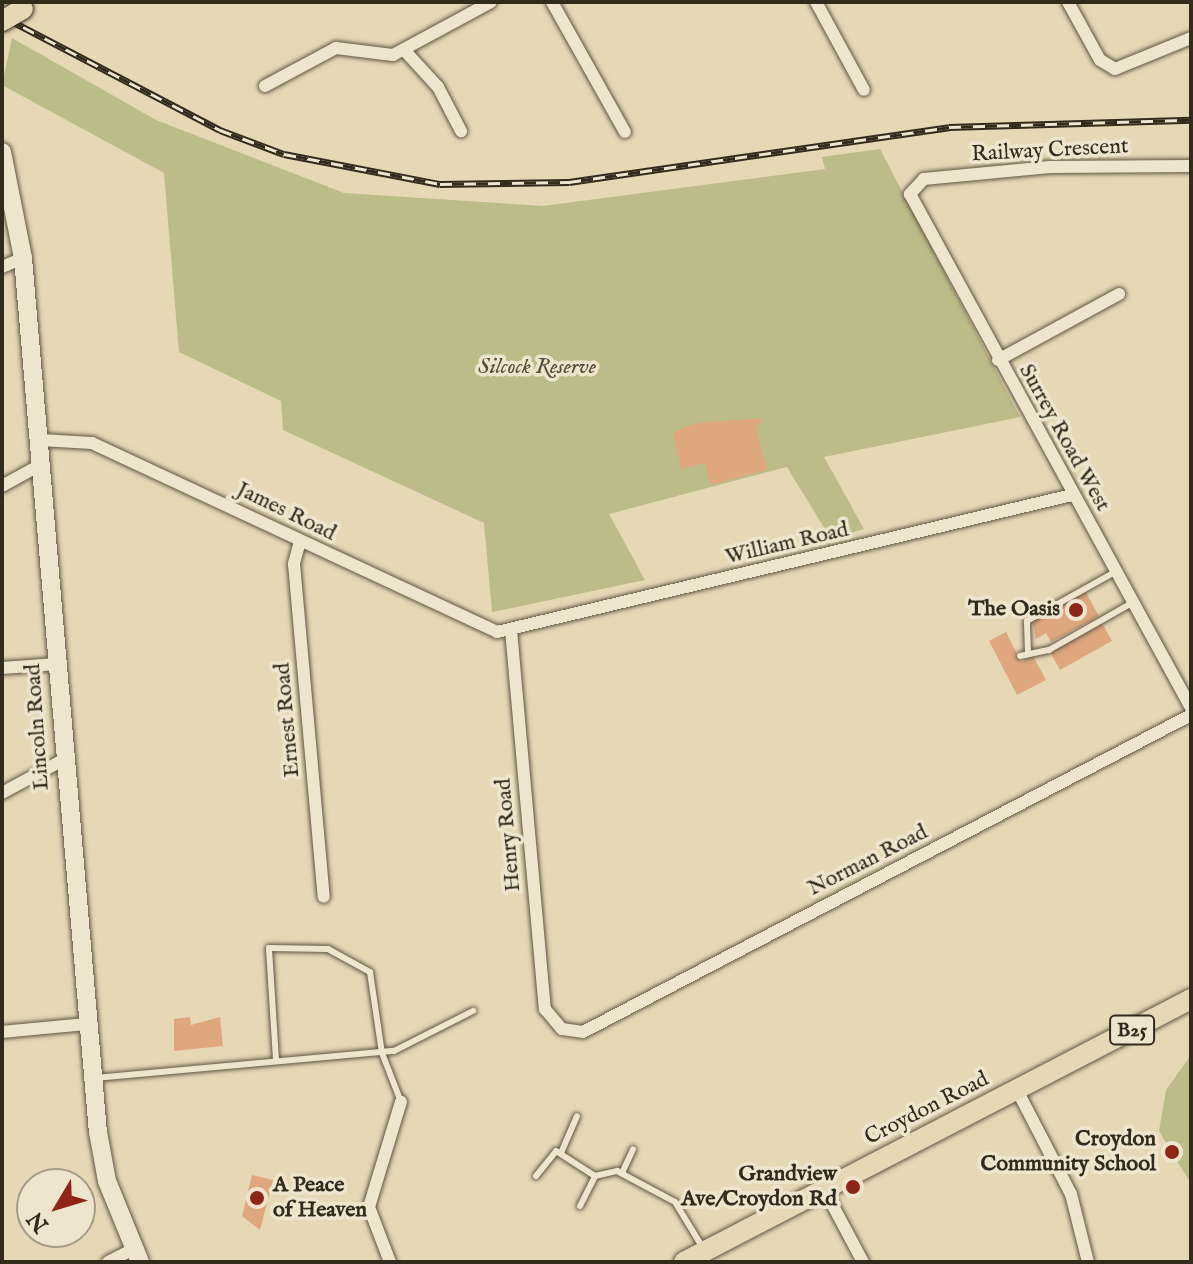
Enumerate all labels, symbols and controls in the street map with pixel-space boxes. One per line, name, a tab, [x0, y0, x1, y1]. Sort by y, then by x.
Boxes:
street label: Railway Crescent	[971, 134, 1129, 168]
park label: Silcock Reserve	[478, 355, 596, 381]
street label: Surrey Road West	[1013, 360, 1115, 516]
street label: James Road	[232, 477, 340, 547]
street label: William Road	[723, 517, 851, 571]
place label: The Oasis	[968, 597, 1060, 623]
marker: The Oasis	[1067, 601, 1085, 619]
street label: Ernest Road	[270, 662, 306, 778]
street label: Lincoln Road	[20, 663, 56, 791]
street label: Henry Road	[491, 777, 527, 893]
street label: Norman Road	[804, 819, 932, 903]
road number: B25	[1108, 1014, 1156, 1046]
street label: Croydon Road	[861, 1066, 993, 1152]
place label: Croydon Community School	[980, 1126, 1156, 1178]
marker: Croydon Community School	[1163, 1143, 1181, 1161]
place label: Grandview Ave/Croydon Rd	[681, 1161, 837, 1212]
north arrow	[16, 1168, 96, 1248]
place label: A Peace of Heaven	[273, 1172, 367, 1224]
marker: Grandview Ave/Croydon Rd	[844, 1178, 862, 1196]
marker: A Peace of Heaven	[248, 1189, 266, 1207]
text: N	[22, 1205, 56, 1238]

